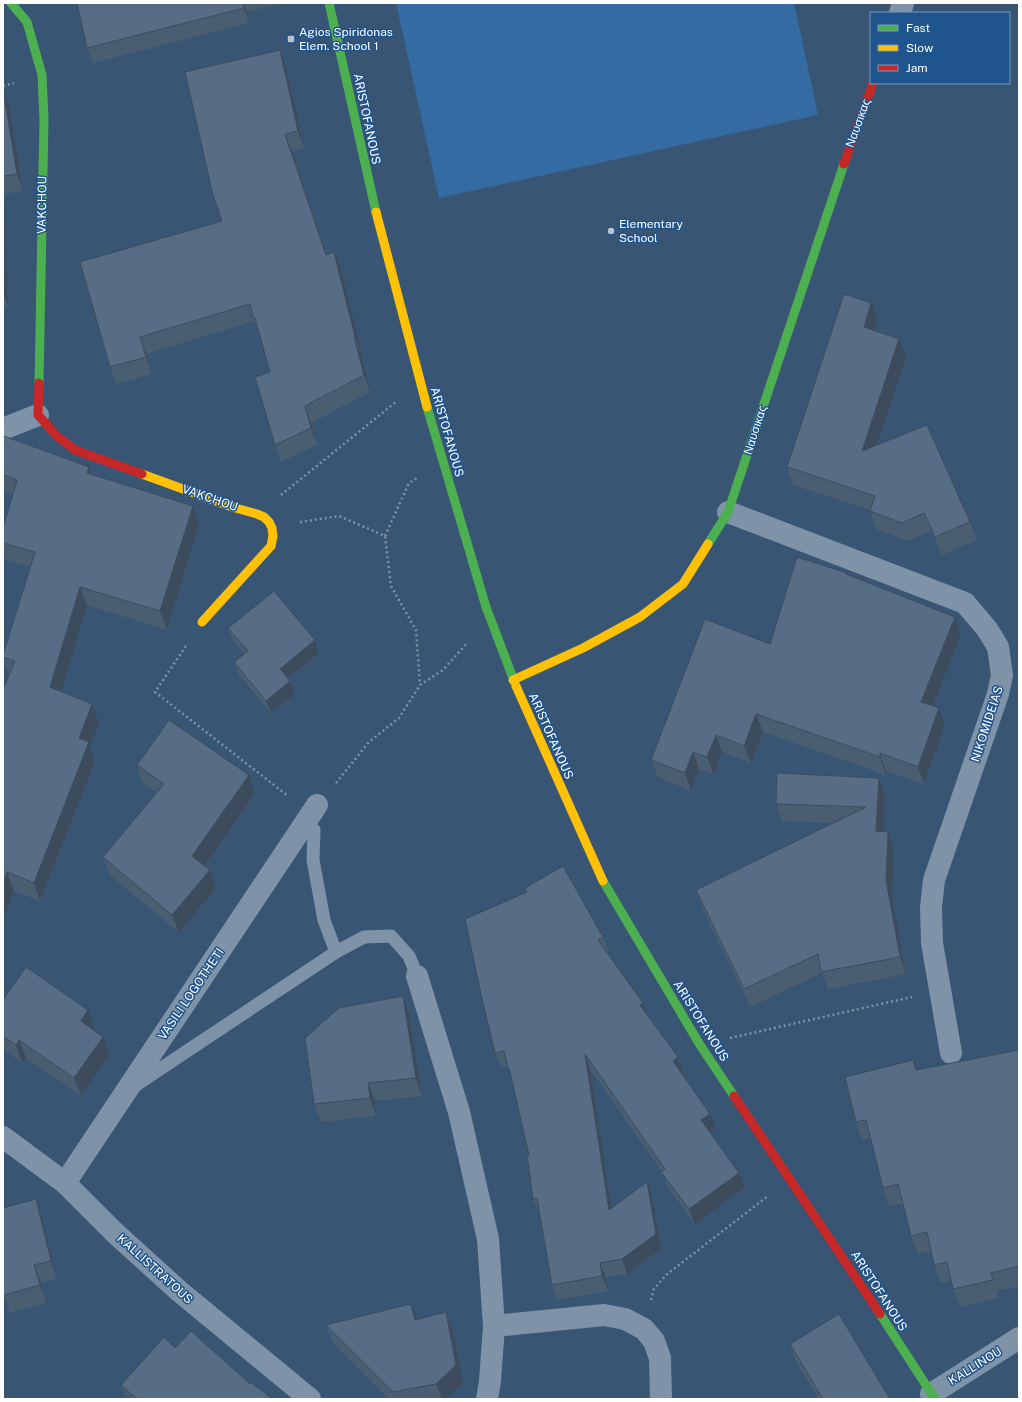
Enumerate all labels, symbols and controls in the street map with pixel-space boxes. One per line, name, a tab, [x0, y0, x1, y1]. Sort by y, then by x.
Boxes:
legend	[870, 12, 1010, 84]
text: Fast	[906, 21, 931, 35]
place label: Agios Spiridonas Elem. School 1	[299, 25, 393, 53]
marker: Agios Spiridonas Elem. School 1	[286, 34, 296, 44]
text: Slow	[906, 41, 934, 55]
text: Jam	[906, 61, 928, 75]
street label: ARISTOFANOUS	[351, 72, 383, 166]
street label: Ναυσικας	[843, 97, 873, 149]
street label: VAKCHOU	[34, 176, 50, 234]
place label: Elementary School	[619, 217, 683, 245]
marker: Elementary School	[606, 226, 616, 236]
street label: ARISTOFANOUS	[427, 385, 467, 479]
street label: Ναυσικας	[740, 403, 770, 456]
street label: VAKCHOU	[180, 482, 240, 514]
street label: NIKOMIDEIAS	[968, 684, 1006, 764]
street label: ARISTOFANOUS	[526, 691, 576, 781]
street label: VASILI LOGOTHETI	[155, 946, 227, 1042]
street label: ARISTOFANOUS	[670, 978, 732, 1064]
street label: KALLISTRATOUS	[114, 1231, 196, 1307]
street label: ARISTOFANOUS	[848, 1248, 910, 1334]
street label: KALLINOU	[946, 1344, 1004, 1388]

